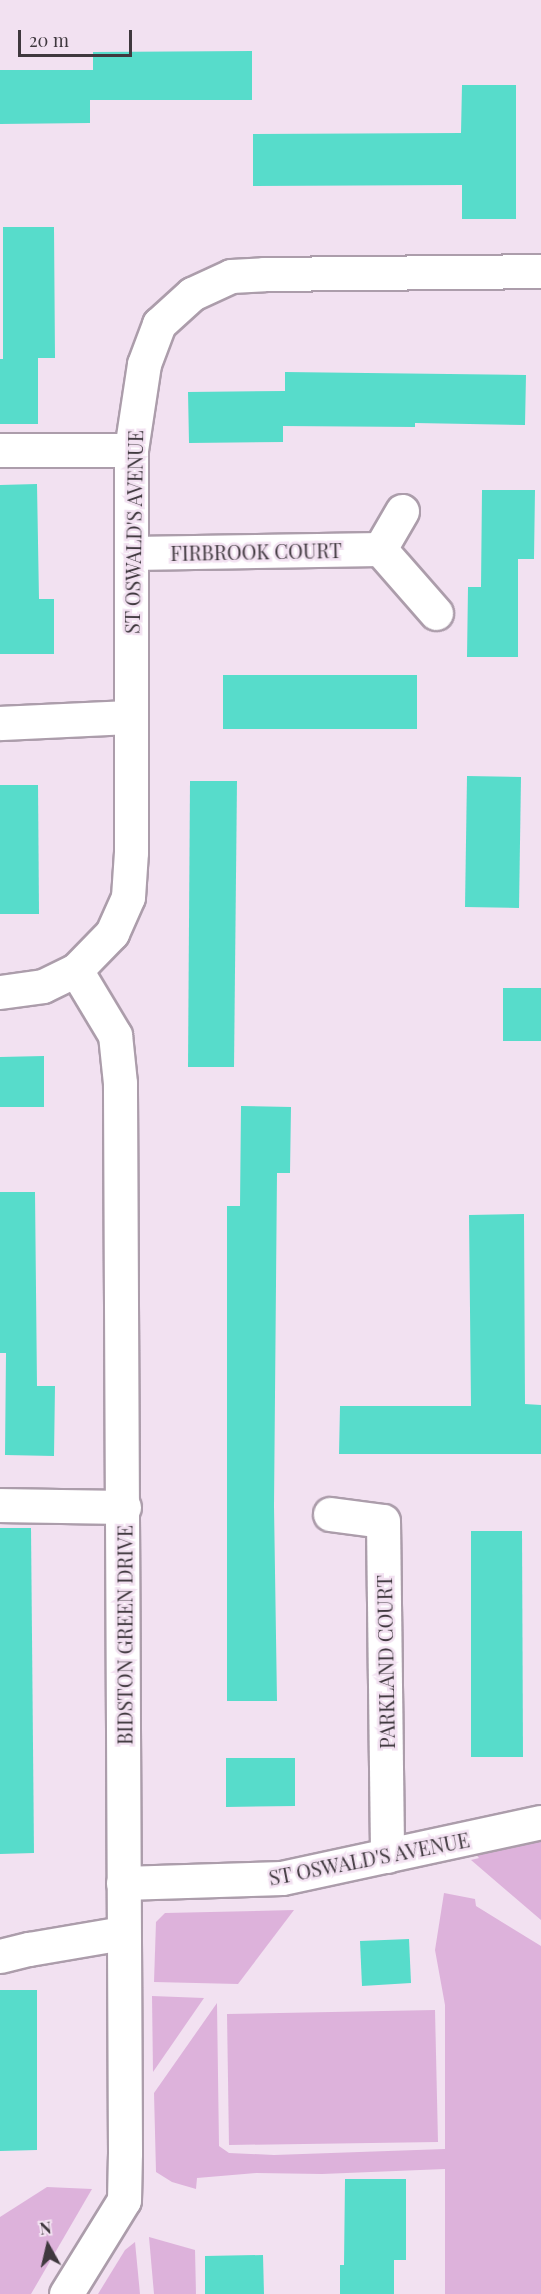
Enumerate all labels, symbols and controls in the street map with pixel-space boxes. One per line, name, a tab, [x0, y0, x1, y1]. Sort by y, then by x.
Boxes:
scale bar	[21, 18, 135, 56]
text: 20 m	[29, 28, 69, 52]
street label: ST OSWALD'S AVENUE	[119, 429, 147, 635]
street label: FIRBROOK COURT	[170, 538, 342, 564]
street label: BIDSTON GREEN DRIVE	[112, 1525, 136, 1745]
street label: PARKLAND COURT	[371, 1575, 399, 1749]
street label: ST OSWALD'S AVENUE	[266, 1827, 472, 1889]
north arrow	[18, 2216, 78, 2276]
text: N	[38, 2216, 53, 2239]

